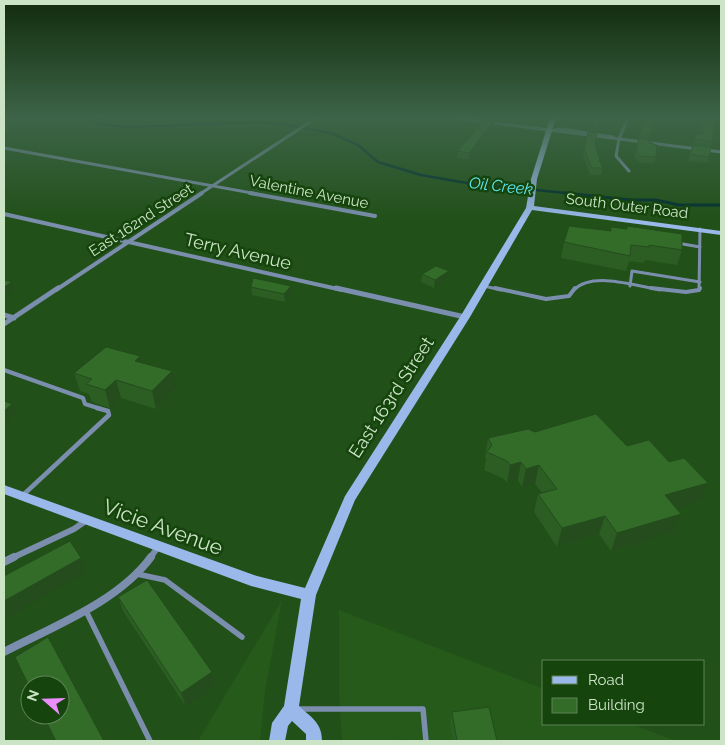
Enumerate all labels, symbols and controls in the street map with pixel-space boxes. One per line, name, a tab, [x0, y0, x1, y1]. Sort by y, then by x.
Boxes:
street label: Valentine Avenue	[248, 172, 370, 212]
water label: Oil Creek	[468, 173, 534, 199]
street label: East 162nd Street	[86, 180, 196, 260]
street label: South Outer Road	[565, 190, 689, 222]
street label: Terry Avenue	[183, 229, 294, 274]
street label: East 163rd Street	[344, 333, 438, 461]
street label: Vicie Avenue	[100, 494, 226, 560]
legend	[542, 660, 705, 725]
text: Road	[588, 671, 624, 689]
north arrow	[20, 675, 70, 725]
text: N	[23, 688, 42, 703]
text: Building	[588, 696, 645, 714]

